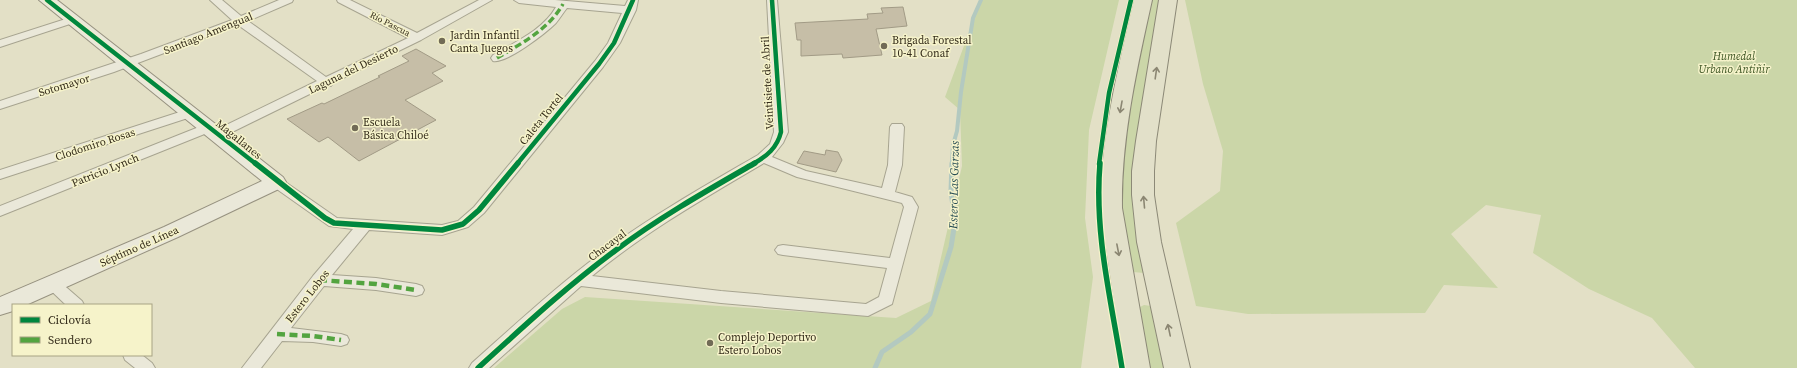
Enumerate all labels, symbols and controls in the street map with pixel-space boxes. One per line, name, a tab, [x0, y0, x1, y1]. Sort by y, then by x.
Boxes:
street label: Santiago Amengual	[161, 9, 255, 58]
street label: Río Pascua	[368, 9, 413, 39]
place label: Jardin Infantil Canta Juegos	[449, 28, 520, 56]
place label: Brigada Forestal 10-41 Conaf	[892, 33, 972, 61]
marker: Jardin Infantil Canta Juegos	[437, 36, 447, 46]
street label: Veintisiete de Abril	[758, 36, 777, 130]
street label: Laguna del Desierto	[306, 41, 401, 98]
marker: Brigada Forestal 10-41 Conaf	[879, 41, 889, 51]
park label: Humedal Urbano Antiñir	[1698, 49, 1770, 77]
one-way arrow	[1152, 67, 1160, 80]
street label: Sotomayor	[37, 71, 92, 100]
street label: Caleta Tortel	[516, 90, 567, 148]
one-way arrow	[1117, 100, 1125, 113]
place label: Escuela Básica Chiloé	[363, 115, 429, 143]
street label: Magallanes	[212, 116, 265, 163]
marker: Escuela Básica Chiloé	[350, 123, 360, 133]
street label: Clodomiro Rosas	[53, 124, 137, 164]
water label: Estero Las Garzas	[945, 140, 963, 230]
street label: Patricio Lynch	[69, 150, 141, 191]
one-way arrow	[1140, 196, 1147, 209]
street label: Séptimo de Línea	[97, 222, 181, 271]
street label: Chacayal	[585, 226, 630, 265]
one-way arrow	[1114, 243, 1122, 256]
street label: Estero Lobos	[282, 267, 333, 326]
legend	[12, 304, 152, 356]
text: Ciclovía	[48, 312, 92, 328]
one-way arrow	[1164, 324, 1172, 337]
place label: Complejo Deportivo Estero Lobos	[718, 330, 816, 358]
text: Sendero	[48, 332, 92, 348]
marker: Complejo Deportivo Estero Lobos	[705, 338, 715, 348]

